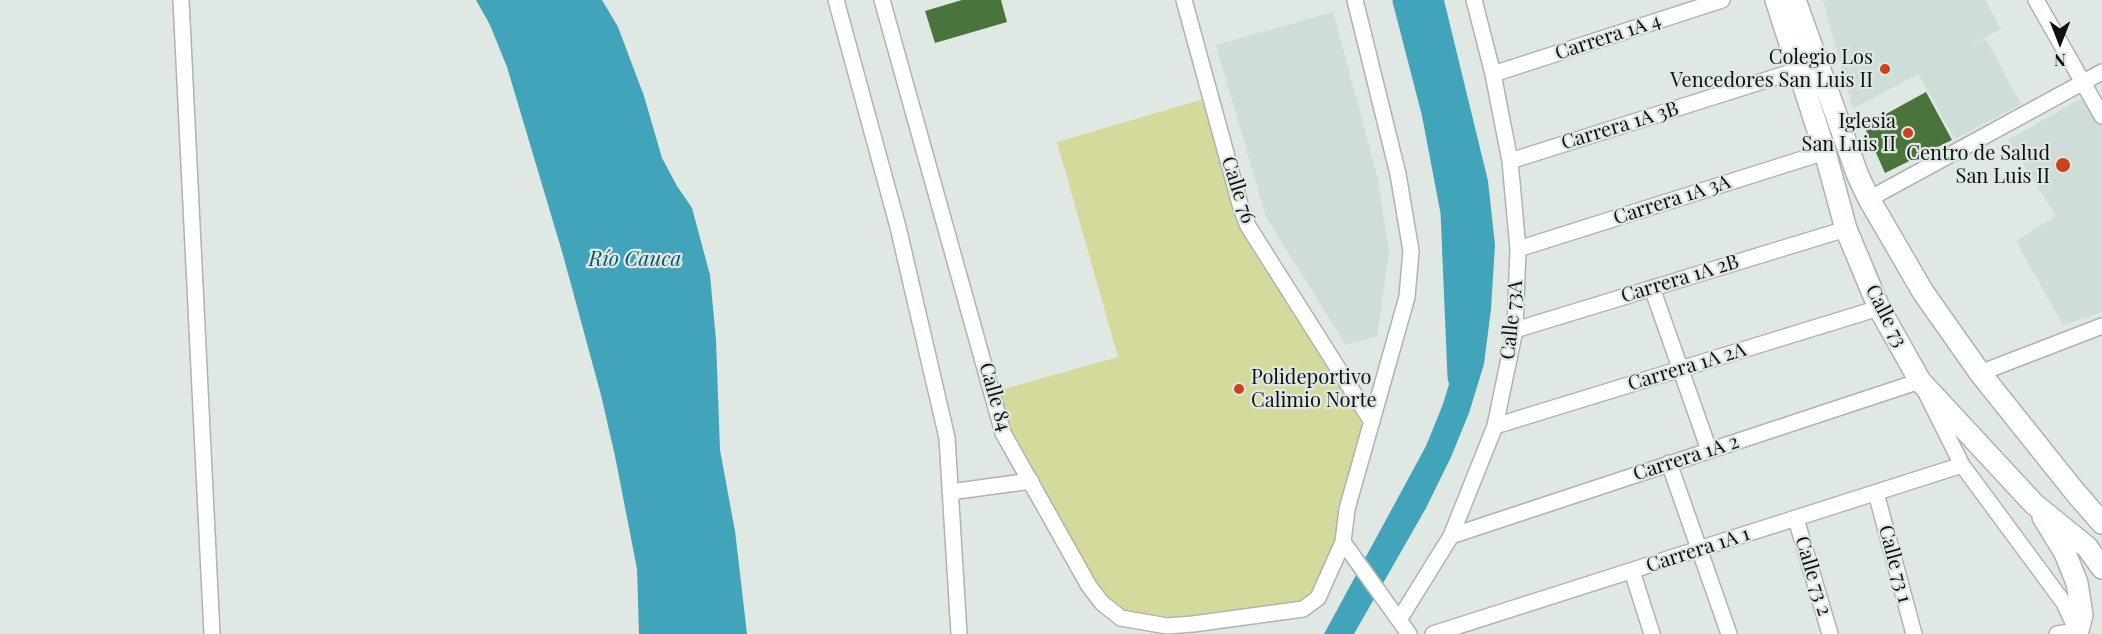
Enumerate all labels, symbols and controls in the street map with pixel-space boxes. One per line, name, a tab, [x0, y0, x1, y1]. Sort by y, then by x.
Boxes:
street label: Carrera 1A 4	[1552, 9, 1664, 65]
north arrow	[2030, 12, 2090, 72]
place label: Colegio Los Vencedores San Luis II	[1670, 46, 1873, 93]
text: N	[2054, 50, 2066, 71]
marker: Colegio Los Vencedores San Luis II	[1878, 62, 1892, 76]
street label: Carrera 1A 3B	[1558, 97, 1682, 155]
place label: Iglesia San Luis II	[1802, 110, 1896, 157]
marker: Iglesia San Luis II	[1901, 126, 1915, 140]
place label: Centro de Salud San Luis II	[1906, 142, 2050, 189]
street label: Calle 76	[1216, 154, 1260, 226]
marker: Centro de Salud San Luis II	[2054, 156, 2072, 174]
street label: Carrera 1A 3A	[1610, 170, 1734, 230]
water label: Río Cauca	[589, 246, 681, 272]
street label: Carrera 1A 2B	[1618, 250, 1742, 308]
street label: Calle 73A	[1496, 279, 1528, 361]
street label: Calle 73	[1860, 281, 1912, 351]
street label: Carrera 1A 2A	[1625, 338, 1749, 396]
street label: Calle 84	[974, 360, 1016, 434]
place label: Polideportivo Calimio Norte	[1251, 366, 1377, 413]
marker: Polideportivo Calimio Norte	[1232, 382, 1246, 396]
street label: Carrera 1A 2	[1630, 430, 1742, 486]
street label: Carrera 1A 1	[1643, 522, 1753, 578]
street label: Calle 73 1	[1873, 522, 1917, 606]
street label: Calle 73 2	[1790, 533, 1836, 619]

